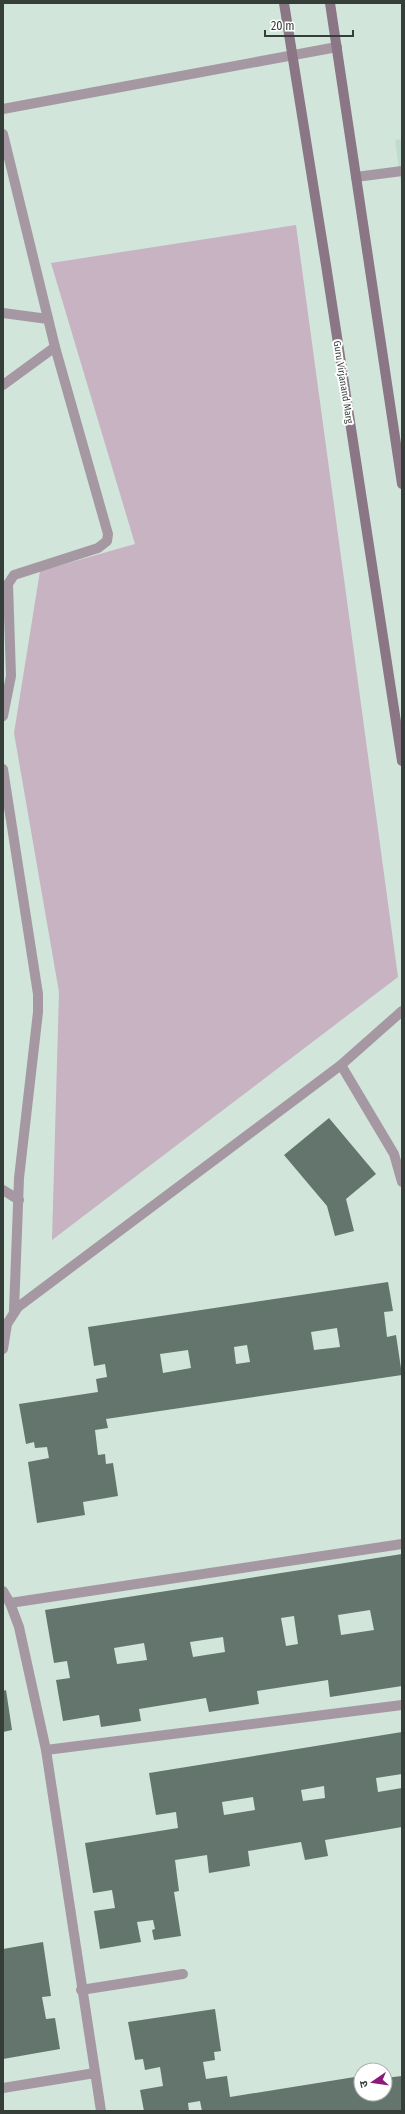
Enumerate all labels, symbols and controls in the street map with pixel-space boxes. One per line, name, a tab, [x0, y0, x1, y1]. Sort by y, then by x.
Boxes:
scale bar	[265, 12, 353, 38]
text: 20 m	[271, 19, 295, 33]
street label: Guru Virjanand Marg	[331, 340, 356, 425]
north arrow	[353, 2062, 393, 2102]
text: उ	[357, 2079, 371, 2089]

